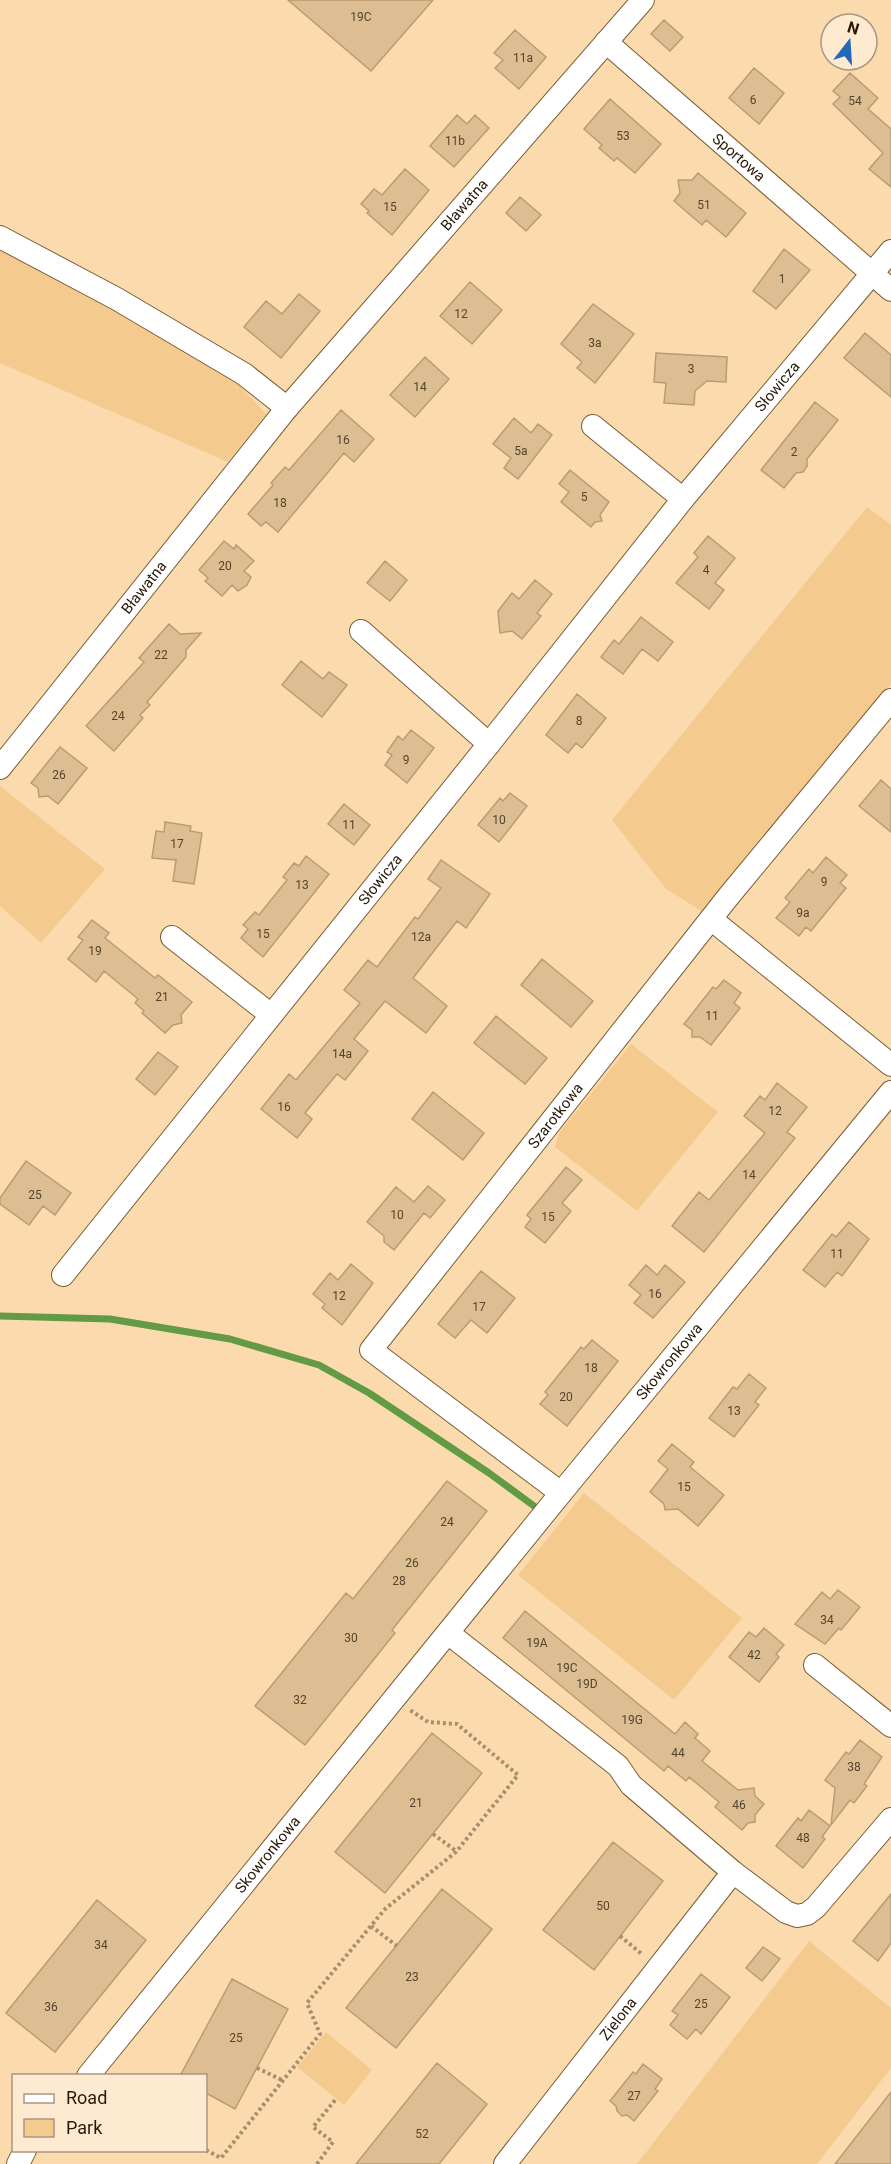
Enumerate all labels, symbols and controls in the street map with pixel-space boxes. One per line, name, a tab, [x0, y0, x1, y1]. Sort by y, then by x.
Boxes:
house number: 19C	[350, 10, 372, 24]
north arrow	[819, 12, 879, 72]
text: N	[845, 17, 861, 39]
house number: 11a	[513, 51, 533, 65]
house number: 6	[750, 93, 757, 107]
house number: 54	[848, 94, 862, 108]
house number: 53	[616, 129, 630, 143]
street label: Sportowa	[709, 130, 769, 185]
house number: 11b	[445, 134, 465, 148]
street label: Bławatna	[437, 175, 492, 234]
house number: 51	[697, 198, 711, 212]
house number: 15	[383, 200, 397, 214]
house number: 1	[779, 272, 785, 286]
house number: 12	[454, 307, 468, 321]
house number: 3a	[588, 336, 602, 350]
street label: Słowicza	[751, 358, 803, 415]
house number: 3	[688, 362, 694, 376]
house number: 14	[413, 380, 427, 394]
house number: 16	[336, 433, 350, 447]
house number: 5a	[514, 444, 528, 458]
house number: 2	[791, 445, 798, 459]
house number: 5	[581, 490, 588, 504]
house number: 18	[273, 496, 287, 510]
street label: Bławatna	[118, 557, 170, 617]
house number: 20	[218, 559, 232, 573]
house number: 4	[703, 563, 710, 577]
house number: 22	[154, 648, 168, 662]
house number: 24	[111, 709, 125, 723]
house number: 8	[576, 714, 583, 728]
house number: 9	[403, 753, 409, 767]
house number: 26	[52, 768, 66, 782]
house number: 10	[492, 813, 506, 827]
house number: 11	[342, 818, 356, 832]
house number: 17	[170, 837, 184, 851]
street label: Słowicza	[354, 851, 406, 909]
house number: 9	[821, 875, 827, 889]
house number: 13	[295, 878, 309, 892]
house number: 9a	[796, 906, 810, 920]
house number: 15	[256, 927, 270, 941]
house number: 12a	[411, 930, 431, 944]
house number: 19	[88, 944, 102, 958]
house number: 21	[155, 990, 169, 1004]
house number: 11	[705, 1009, 719, 1023]
house number: 14a	[332, 1047, 352, 1061]
street label: Szarotkowa	[524, 1079, 587, 1152]
house number: 16	[277, 1100, 291, 1114]
house number: 12	[768, 1104, 782, 1118]
house number: 14	[742, 1168, 756, 1182]
house number: 25	[28, 1188, 42, 1202]
house number: 10	[390, 1208, 404, 1222]
house number: 15	[541, 1210, 555, 1224]
house number: 11	[830, 1247, 844, 1261]
house number: 16	[648, 1287, 662, 1301]
house number: 12	[332, 1289, 346, 1303]
house number: 17	[472, 1300, 486, 1314]
street label: Skowronkowa	[632, 1320, 706, 1403]
house number: 18	[584, 1361, 598, 1375]
house number: 20	[559, 1390, 573, 1404]
house number: 13	[727, 1404, 741, 1418]
house number: 15	[677, 1480, 691, 1494]
house number: 24	[440, 1515, 454, 1529]
house number: 26	[405, 1556, 419, 1570]
house number: 28	[392, 1574, 406, 1588]
house number: 34	[820, 1613, 834, 1627]
house number: 30	[344, 1631, 358, 1645]
house number: 19A	[526, 1636, 548, 1650]
house number: 42	[747, 1648, 761, 1662]
house number: 19C	[556, 1661, 578, 1675]
house number: 19D	[576, 1677, 598, 1691]
house number: 32	[293, 1693, 307, 1707]
house number: 19G	[621, 1713, 643, 1727]
house number: 44	[671, 1746, 685, 1760]
house number: 38	[847, 1760, 861, 1774]
house number: 21	[409, 1796, 423, 1810]
house number: 46	[732, 1798, 746, 1812]
street label: Skowronkowa	[231, 1813, 304, 1897]
house number: 48	[796, 1831, 810, 1845]
house number: 50	[596, 1899, 610, 1913]
house number: 34	[94, 1938, 108, 1952]
house number: 23	[405, 1970, 419, 1984]
street label: Zielona	[596, 1994, 641, 2044]
house number: 25	[694, 1997, 708, 2011]
house number: 36	[44, 2000, 58, 2014]
house number: 25	[229, 2031, 243, 2045]
legend	[12, 2074, 207, 2152]
text: Road	[66, 2087, 107, 2108]
house number: 27	[627, 2089, 641, 2103]
text: Park	[66, 2117, 103, 2138]
house number: 52	[415, 2127, 429, 2141]

